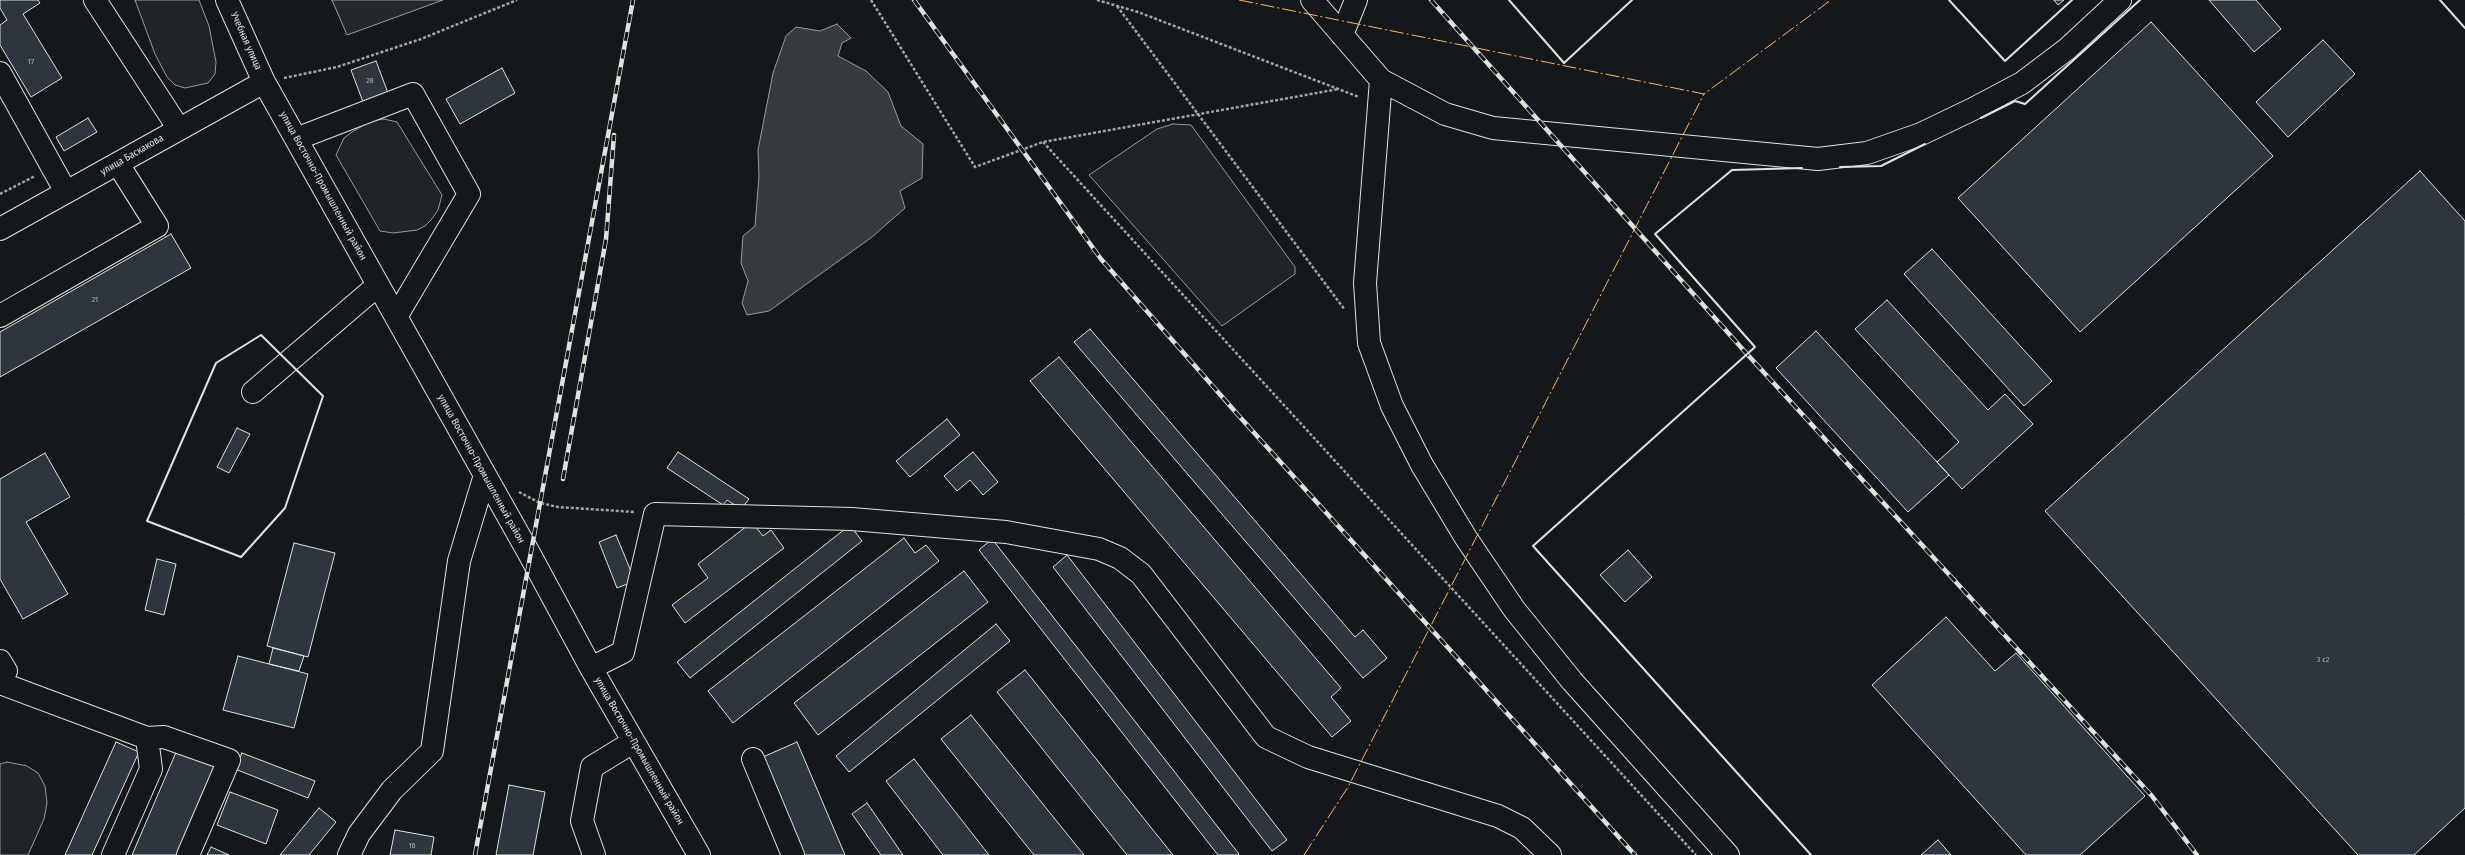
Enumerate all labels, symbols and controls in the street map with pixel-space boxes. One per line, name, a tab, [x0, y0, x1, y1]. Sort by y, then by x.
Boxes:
street label: Учебная улица	[228, 10, 264, 72]
house number: 17	[28, 57, 34, 67]
house number: 28	[366, 76, 374, 86]
street label: улица Восточно-Промышленный район	[277, 109, 369, 263]
street label: улица Баскакова	[98, 132, 166, 178]
house number: 21	[92, 295, 98, 305]
street label: улица Восточно-Промышленный район	[435, 392, 527, 546]
house number: 3 с2	[2317, 655, 2329, 665]
street label: улица Восточно-Промышленный район	[592, 675, 686, 827]
house number: 16	[408, 841, 416, 851]

